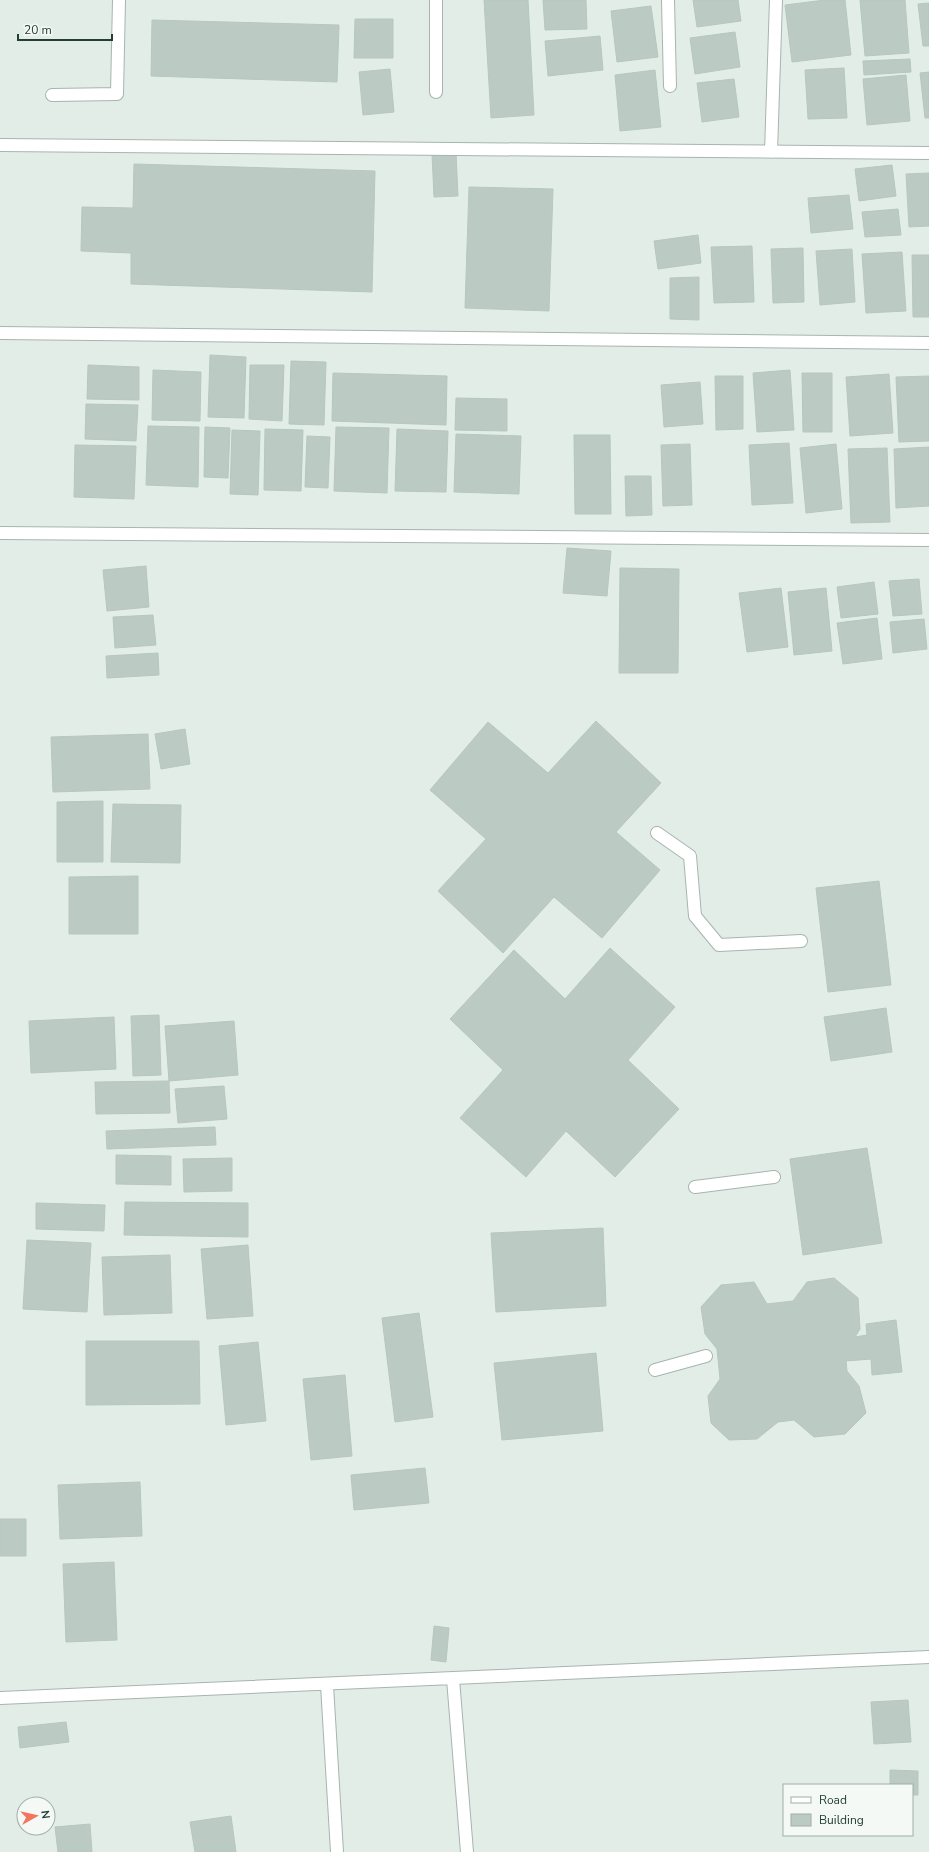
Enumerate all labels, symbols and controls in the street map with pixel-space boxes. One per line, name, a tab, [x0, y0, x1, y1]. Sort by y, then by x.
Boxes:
scale bar	[18, 16, 112, 42]
text: 20 m	[24, 22, 52, 38]
legend	[783, 1784, 913, 1836]
text: Road	[819, 1792, 847, 1808]
north arrow	[16, 1796, 56, 1836]
text: N	[37, 1810, 53, 1820]
text: Building	[819, 1812, 864, 1828]

